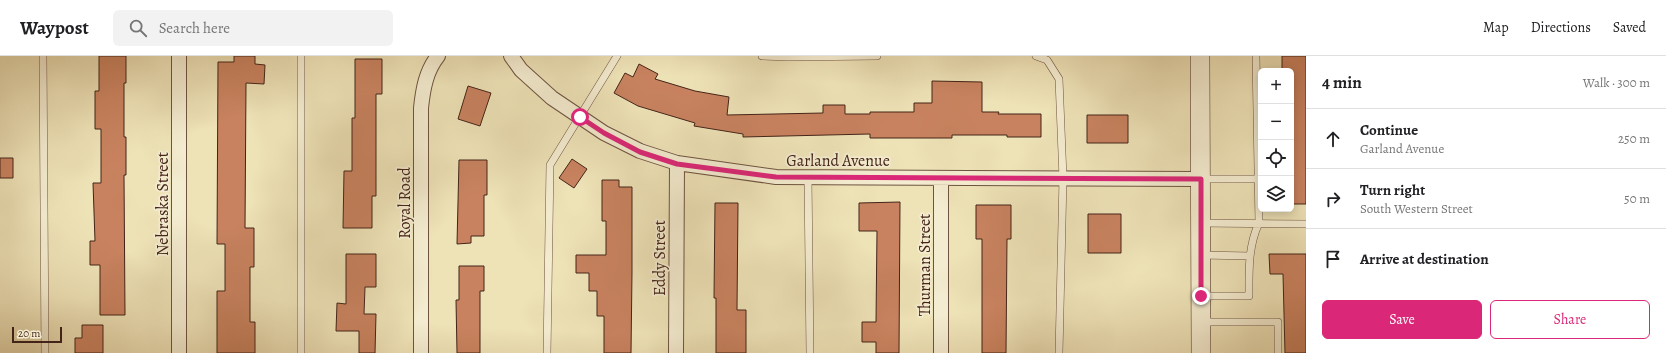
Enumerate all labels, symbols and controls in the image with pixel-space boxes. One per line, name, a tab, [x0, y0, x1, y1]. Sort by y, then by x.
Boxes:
search box	[113, 10, 393, 46]
text: Waypost	[20, 15, 89, 41]
icon: search	[127, 17, 149, 39]
text: Search here	[159, 18, 230, 38]
text: Map	[1483, 18, 1509, 37]
text: Directions	[1531, 18, 1591, 37]
text: Saved	[1613, 18, 1646, 37]
map controls	[1258, 68, 1294, 212]
button: +	[1258, 68, 1294, 104]
text: 4 min	[1322, 71, 1362, 94]
text: Walk · 300 m	[1583, 74, 1650, 91]
button: −	[1258, 104, 1294, 140]
route start	[571, 108, 589, 126]
text: Continue	[1360, 120, 1418, 140]
icon: ahead	[1322, 128, 1344, 150]
text: 250 m	[1618, 130, 1650, 147]
button: locate	[1258, 140, 1294, 176]
text: Garland Avenue	[1360, 140, 1444, 157]
street label: Garland Avenue	[786, 150, 890, 172]
street label: Nebraska Street	[152, 152, 174, 256]
street label: Royal Road	[394, 167, 416, 239]
button: layers	[1258, 176, 1294, 212]
text: Turn right	[1360, 180, 1425, 200]
icon: right	[1322, 188, 1344, 210]
text: 50 m	[1624, 190, 1650, 207]
text: South Western Street	[1360, 200, 1473, 217]
street label: Thurman Street	[914, 214, 936, 316]
street label: Eddy Street	[649, 220, 671, 296]
icon: arrive	[1322, 248, 1344, 270]
text: Arrive at destination	[1360, 249, 1489, 269]
route end	[1192, 287, 1210, 305]
button: Save	[1322, 300, 1482, 339]
button: Share	[1490, 300, 1650, 339]
scale bar	[12, 325, 62, 344]
text: 20 m	[18, 326, 40, 341]

